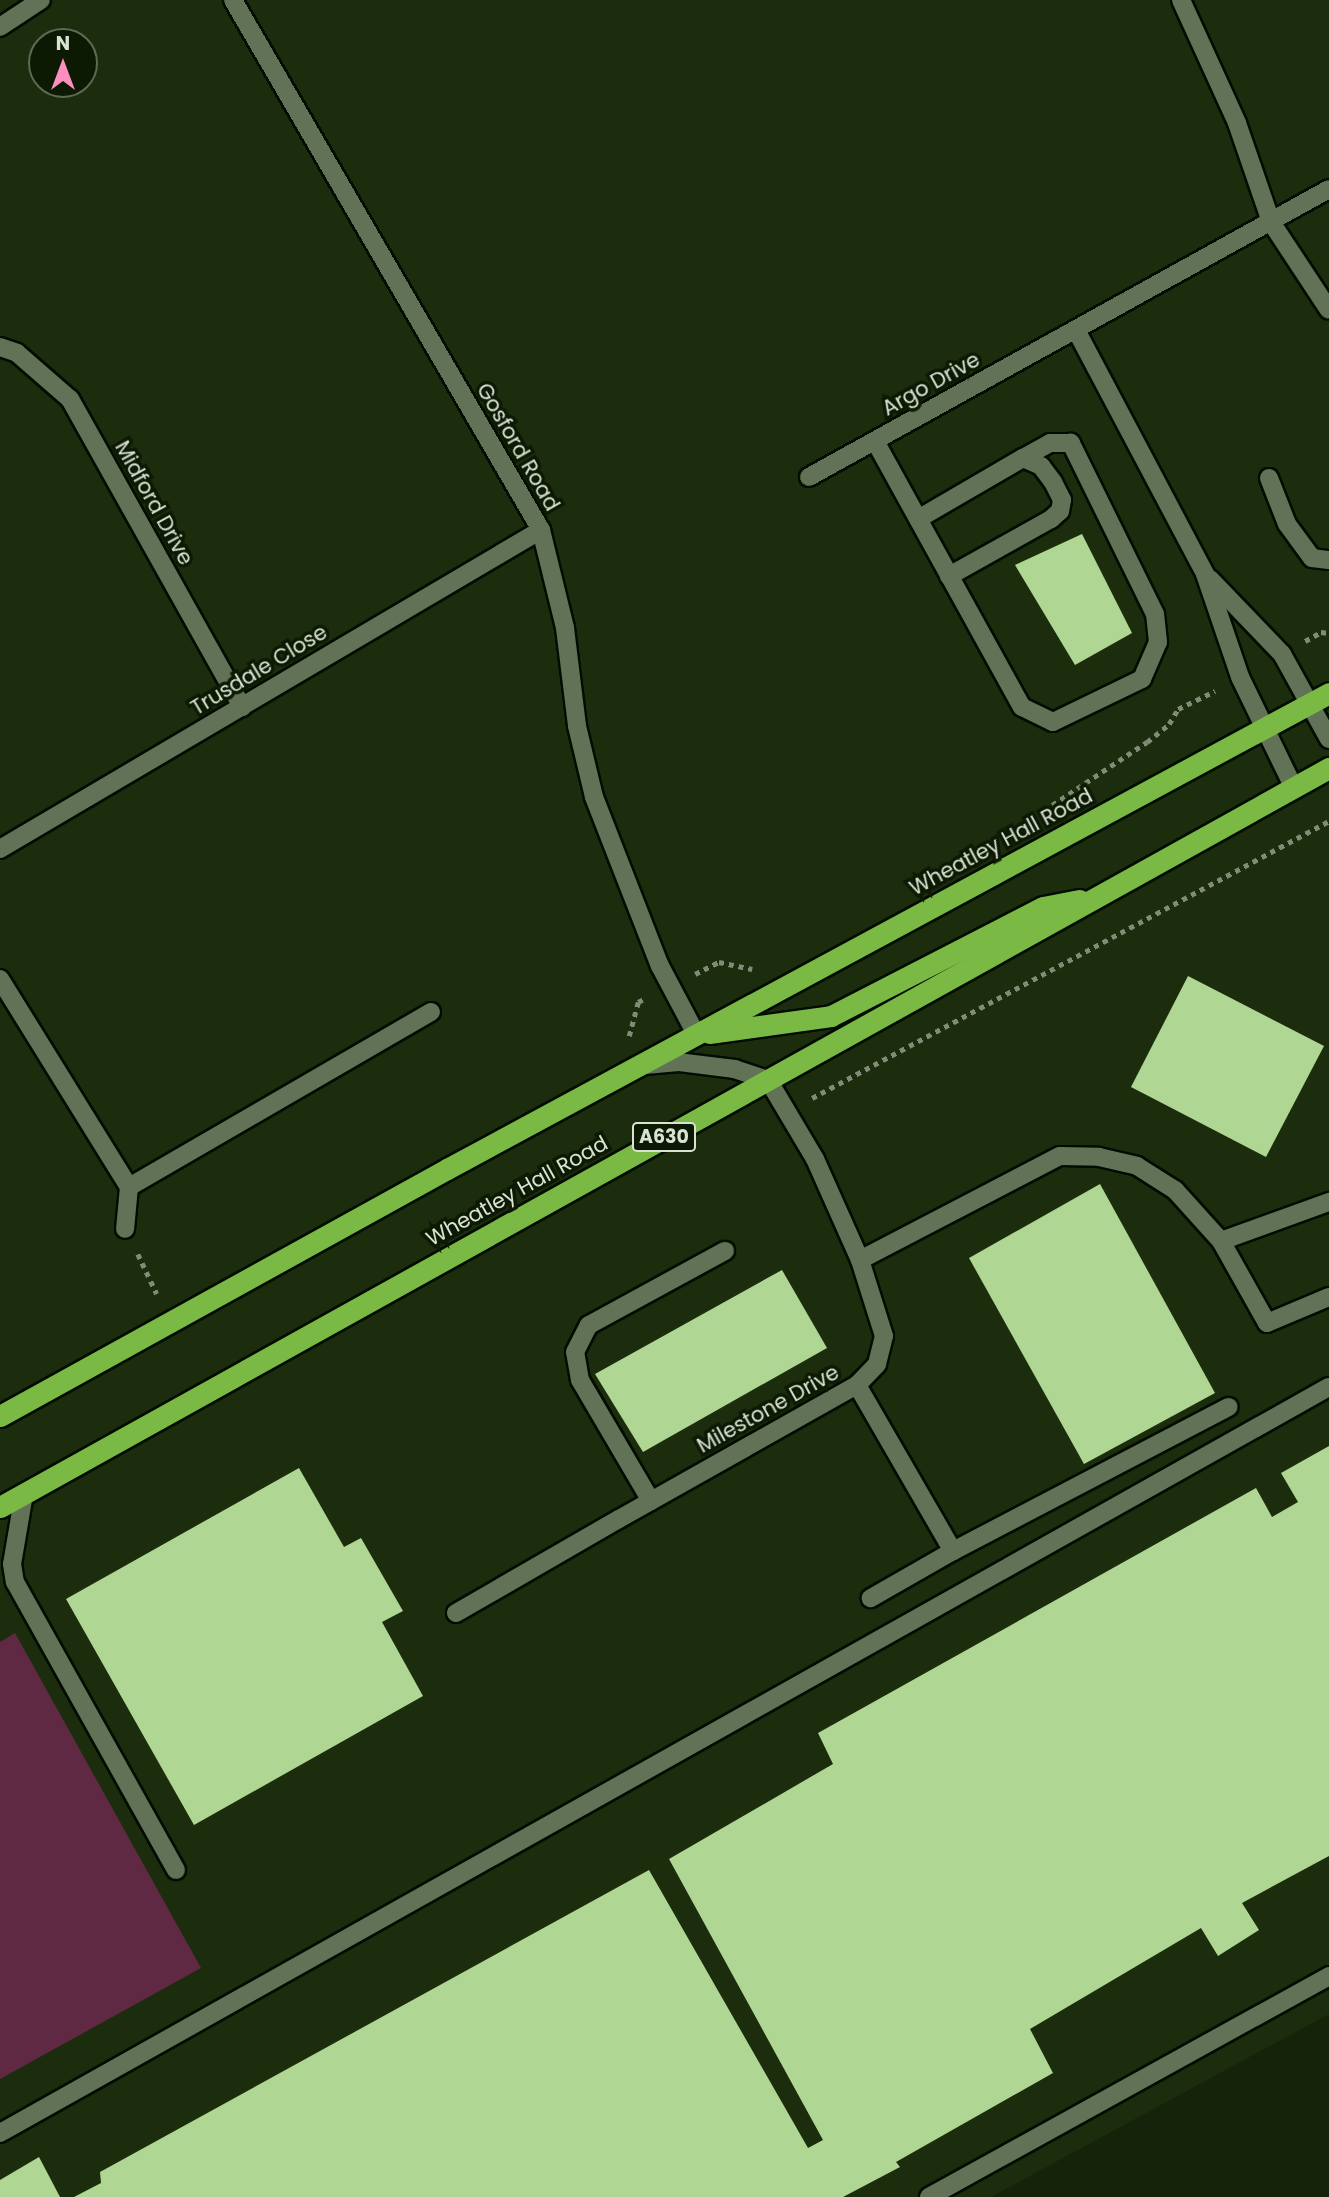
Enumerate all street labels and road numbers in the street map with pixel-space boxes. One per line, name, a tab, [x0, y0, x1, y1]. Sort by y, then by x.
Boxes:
street label: Argo Drive	[878, 347, 984, 421]
street label: Gosford Road	[471, 379, 565, 515]
street label: Midford Drive	[110, 437, 198, 569]
street label: Trusdale Close	[186, 619, 332, 721]
street label: Wheatley Hall Road	[905, 783, 1097, 901]
road number: A630	[631, 1121, 697, 1152]
street label: Wheatley Hall Road	[422, 1131, 612, 1251]
street label: Milestone Drive	[693, 1360, 843, 1458]

